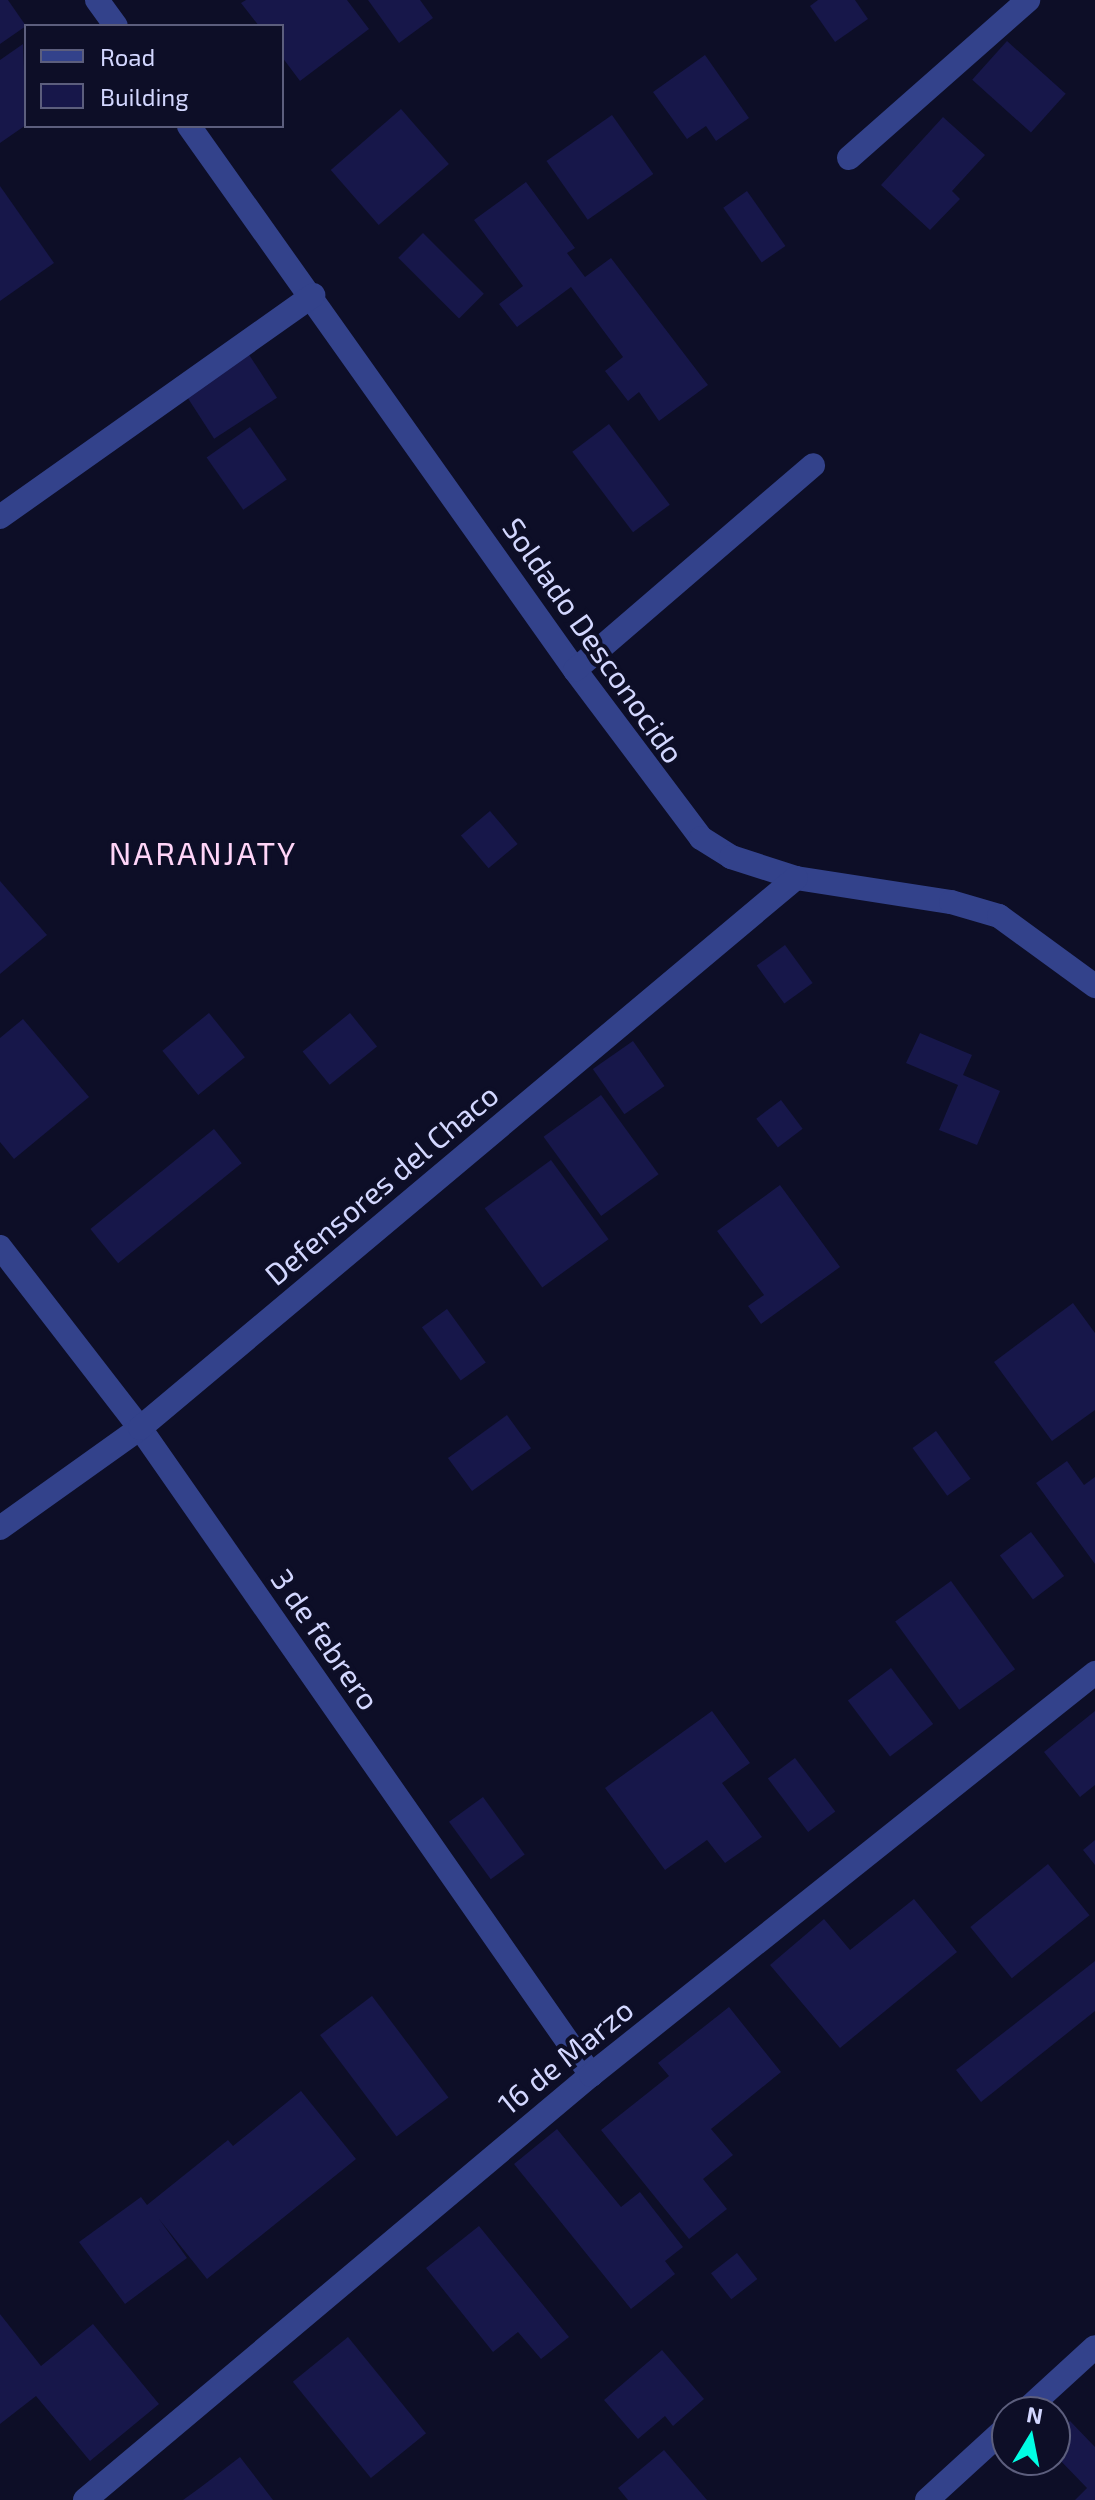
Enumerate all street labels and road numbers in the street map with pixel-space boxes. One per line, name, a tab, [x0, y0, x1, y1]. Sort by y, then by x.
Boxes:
street label: Soldado Desconocido	[496, 511, 692, 769]
street label: Defensores del Chaco	[257, 1076, 505, 1292]
street label: 3 de febrero	[264, 1561, 388, 1717]
street label: 16 de Marzo	[490, 1991, 640, 2121]

